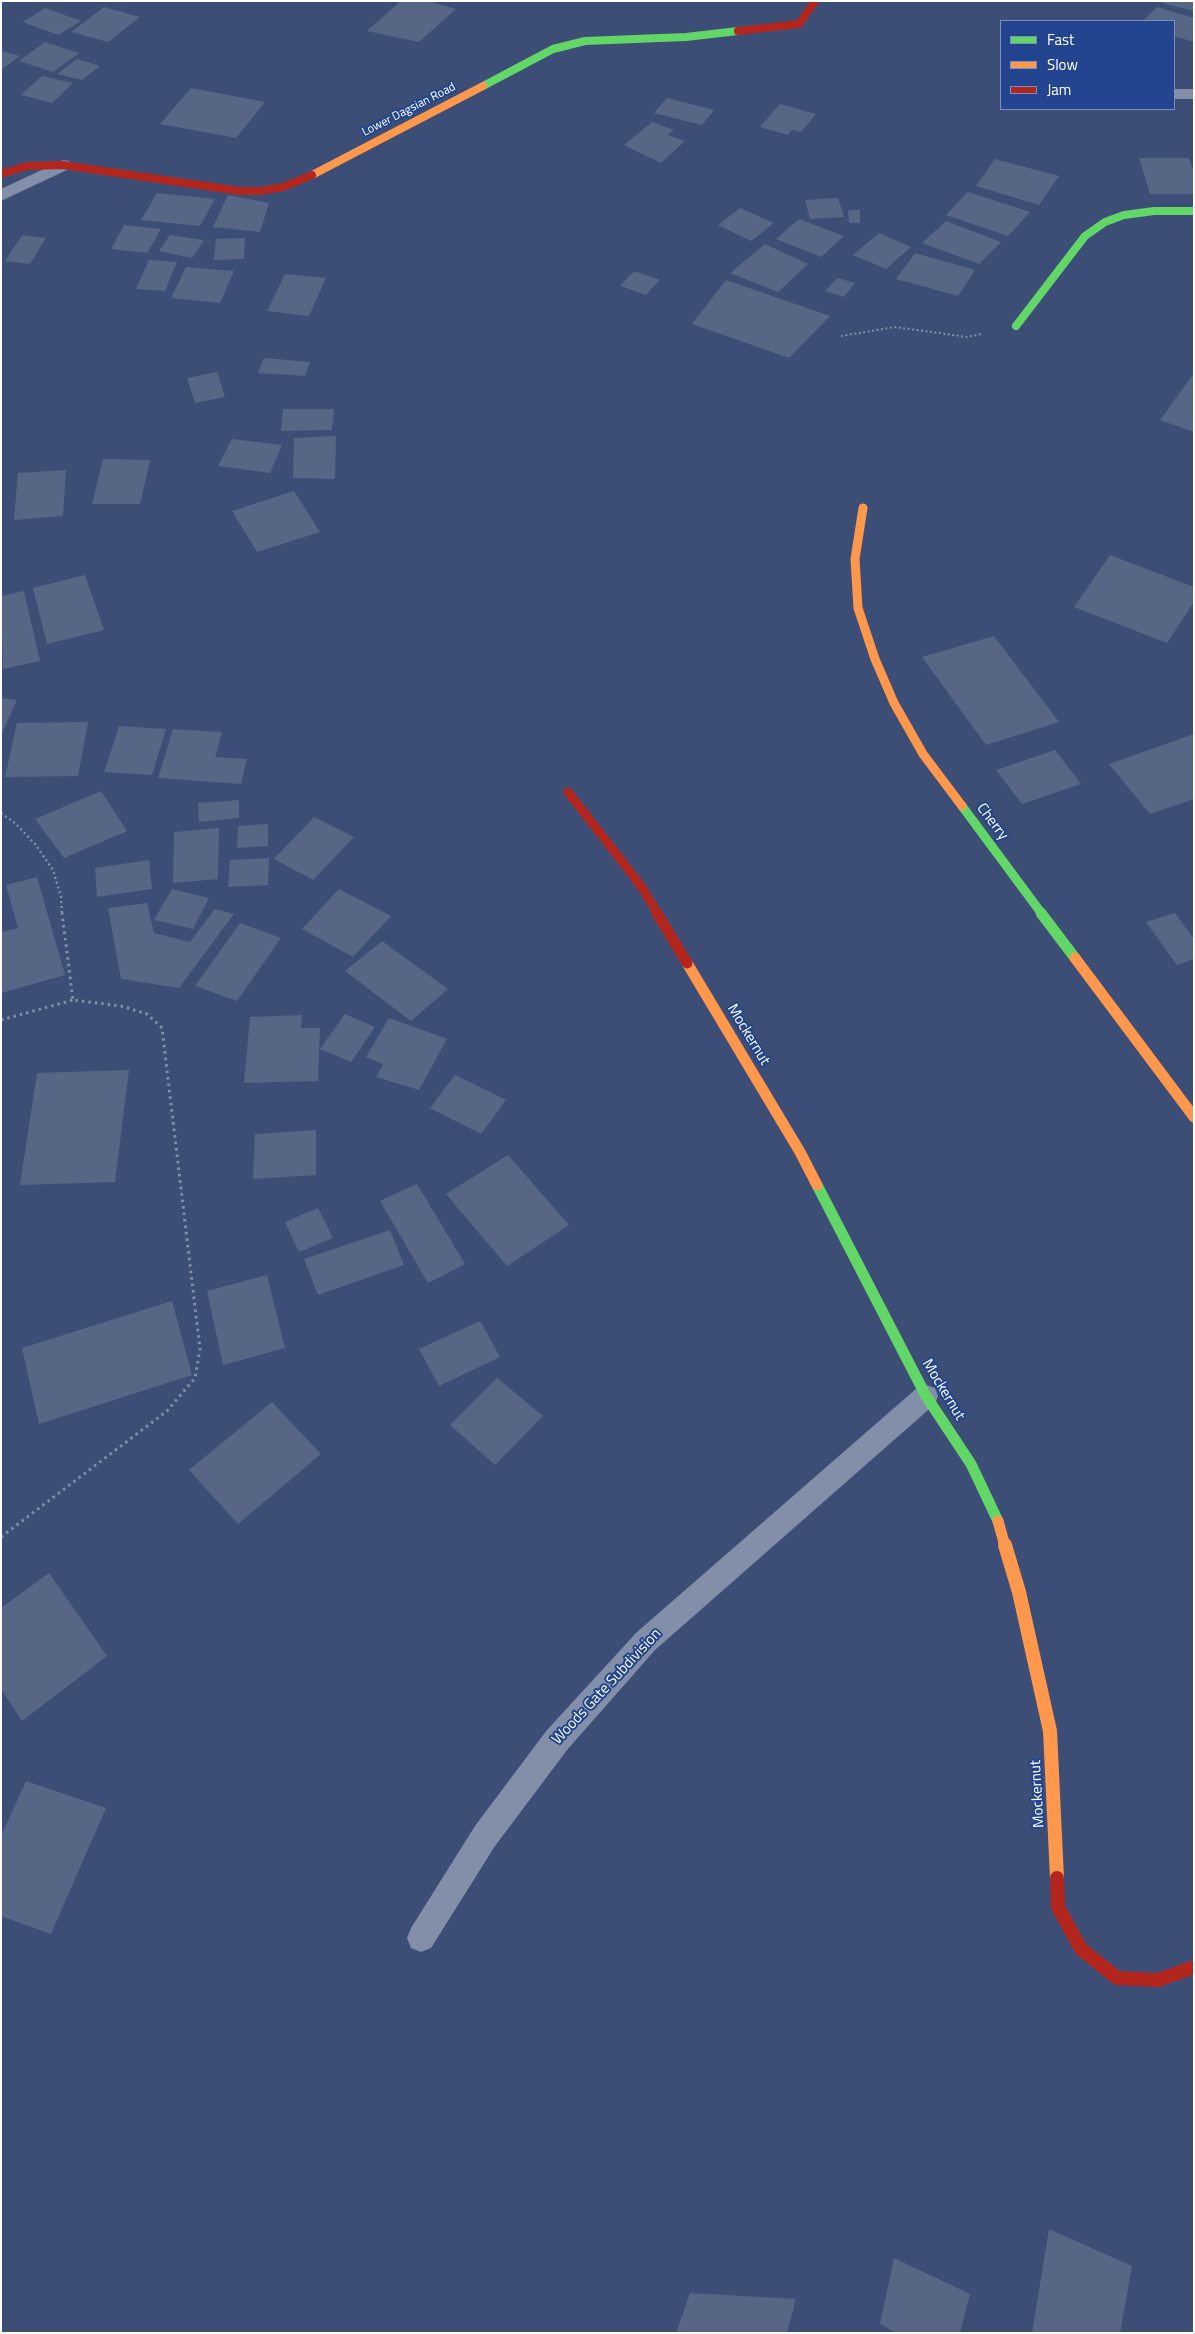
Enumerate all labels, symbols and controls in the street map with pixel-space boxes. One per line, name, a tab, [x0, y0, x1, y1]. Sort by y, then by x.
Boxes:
legend	[1000, 20, 1175, 110]
text: Fast	[1047, 28, 1074, 51]
text: Slow	[1047, 53, 1078, 76]
text: Jam	[1047, 78, 1071, 101]
street label: Lower Dagsian Road	[360, 80, 458, 140]
street label: Cherry	[972, 800, 1012, 844]
street label: Mockernut	[723, 1001, 773, 1069]
street label: Mockernut	[918, 1356, 968, 1424]
street label: Woods Gate Subdivision	[549, 1625, 665, 1749]
street label: Mockernut	[1027, 1760, 1049, 1828]

